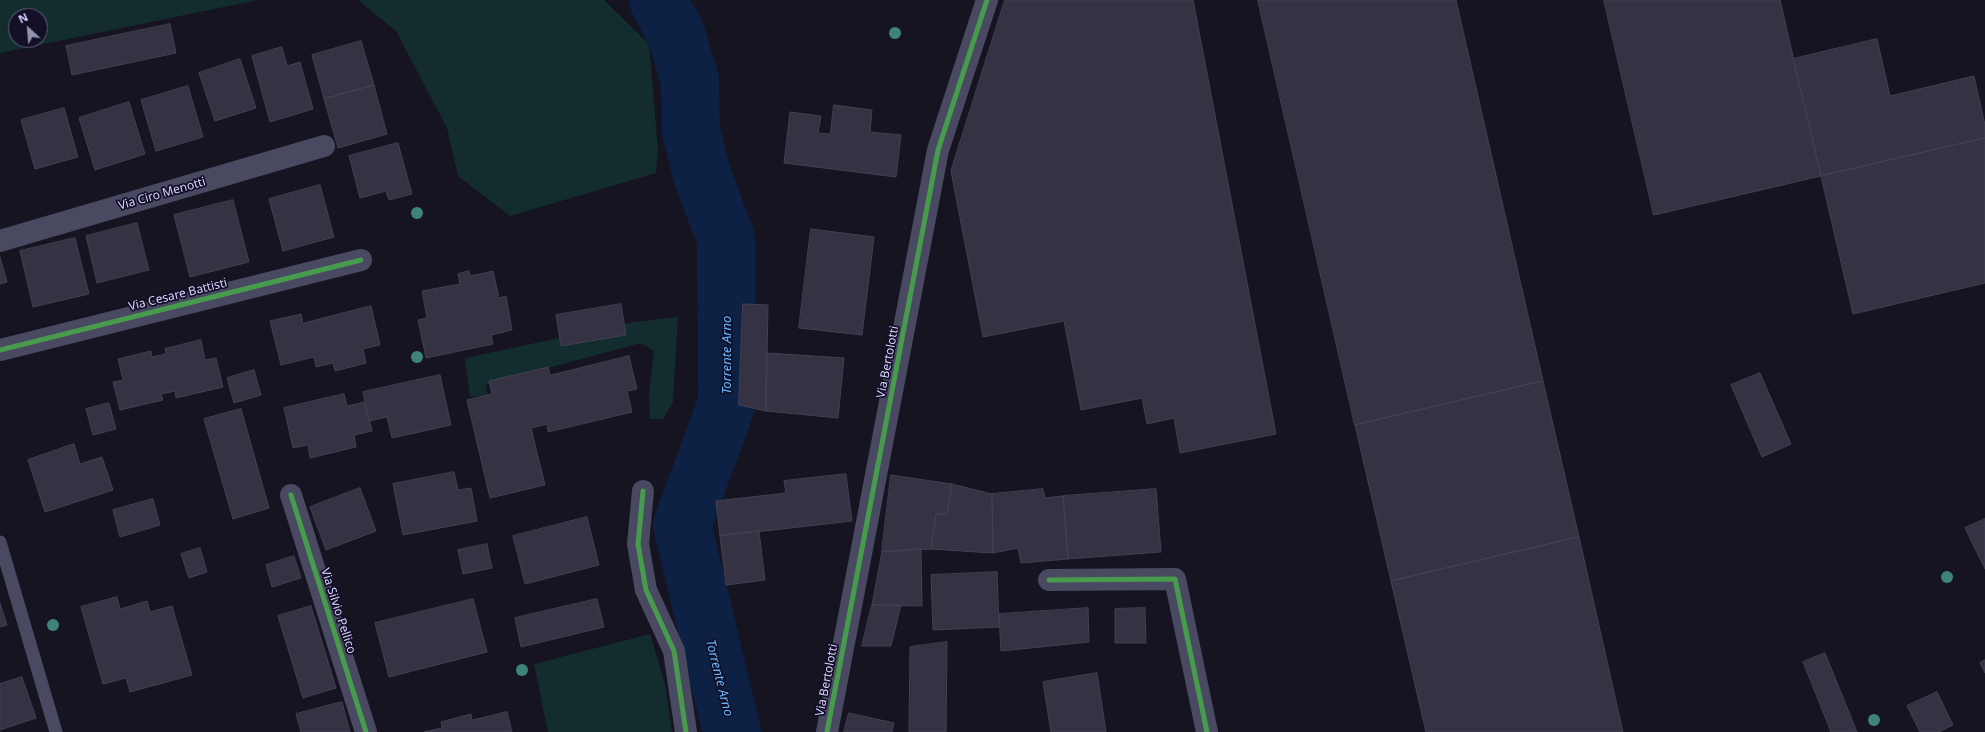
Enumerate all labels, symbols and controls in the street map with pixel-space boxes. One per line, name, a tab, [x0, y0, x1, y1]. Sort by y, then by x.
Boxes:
north arrow	[8, 8, 48, 48]
text: N	[16, 9, 30, 26]
street label: Via Ciro Menotti	[117, 175, 207, 213]
street label: Via Cesare Battisti	[127, 276, 229, 314]
water label: Torrente Arno	[719, 316, 735, 394]
street label: Via Bertolotti	[874, 325, 902, 399]
street label: Via Silvio Pellico	[317, 567, 359, 655]
water label: Torrente Arno	[702, 638, 736, 718]
street label: Via Bertolotti	[813, 643, 841, 717]

